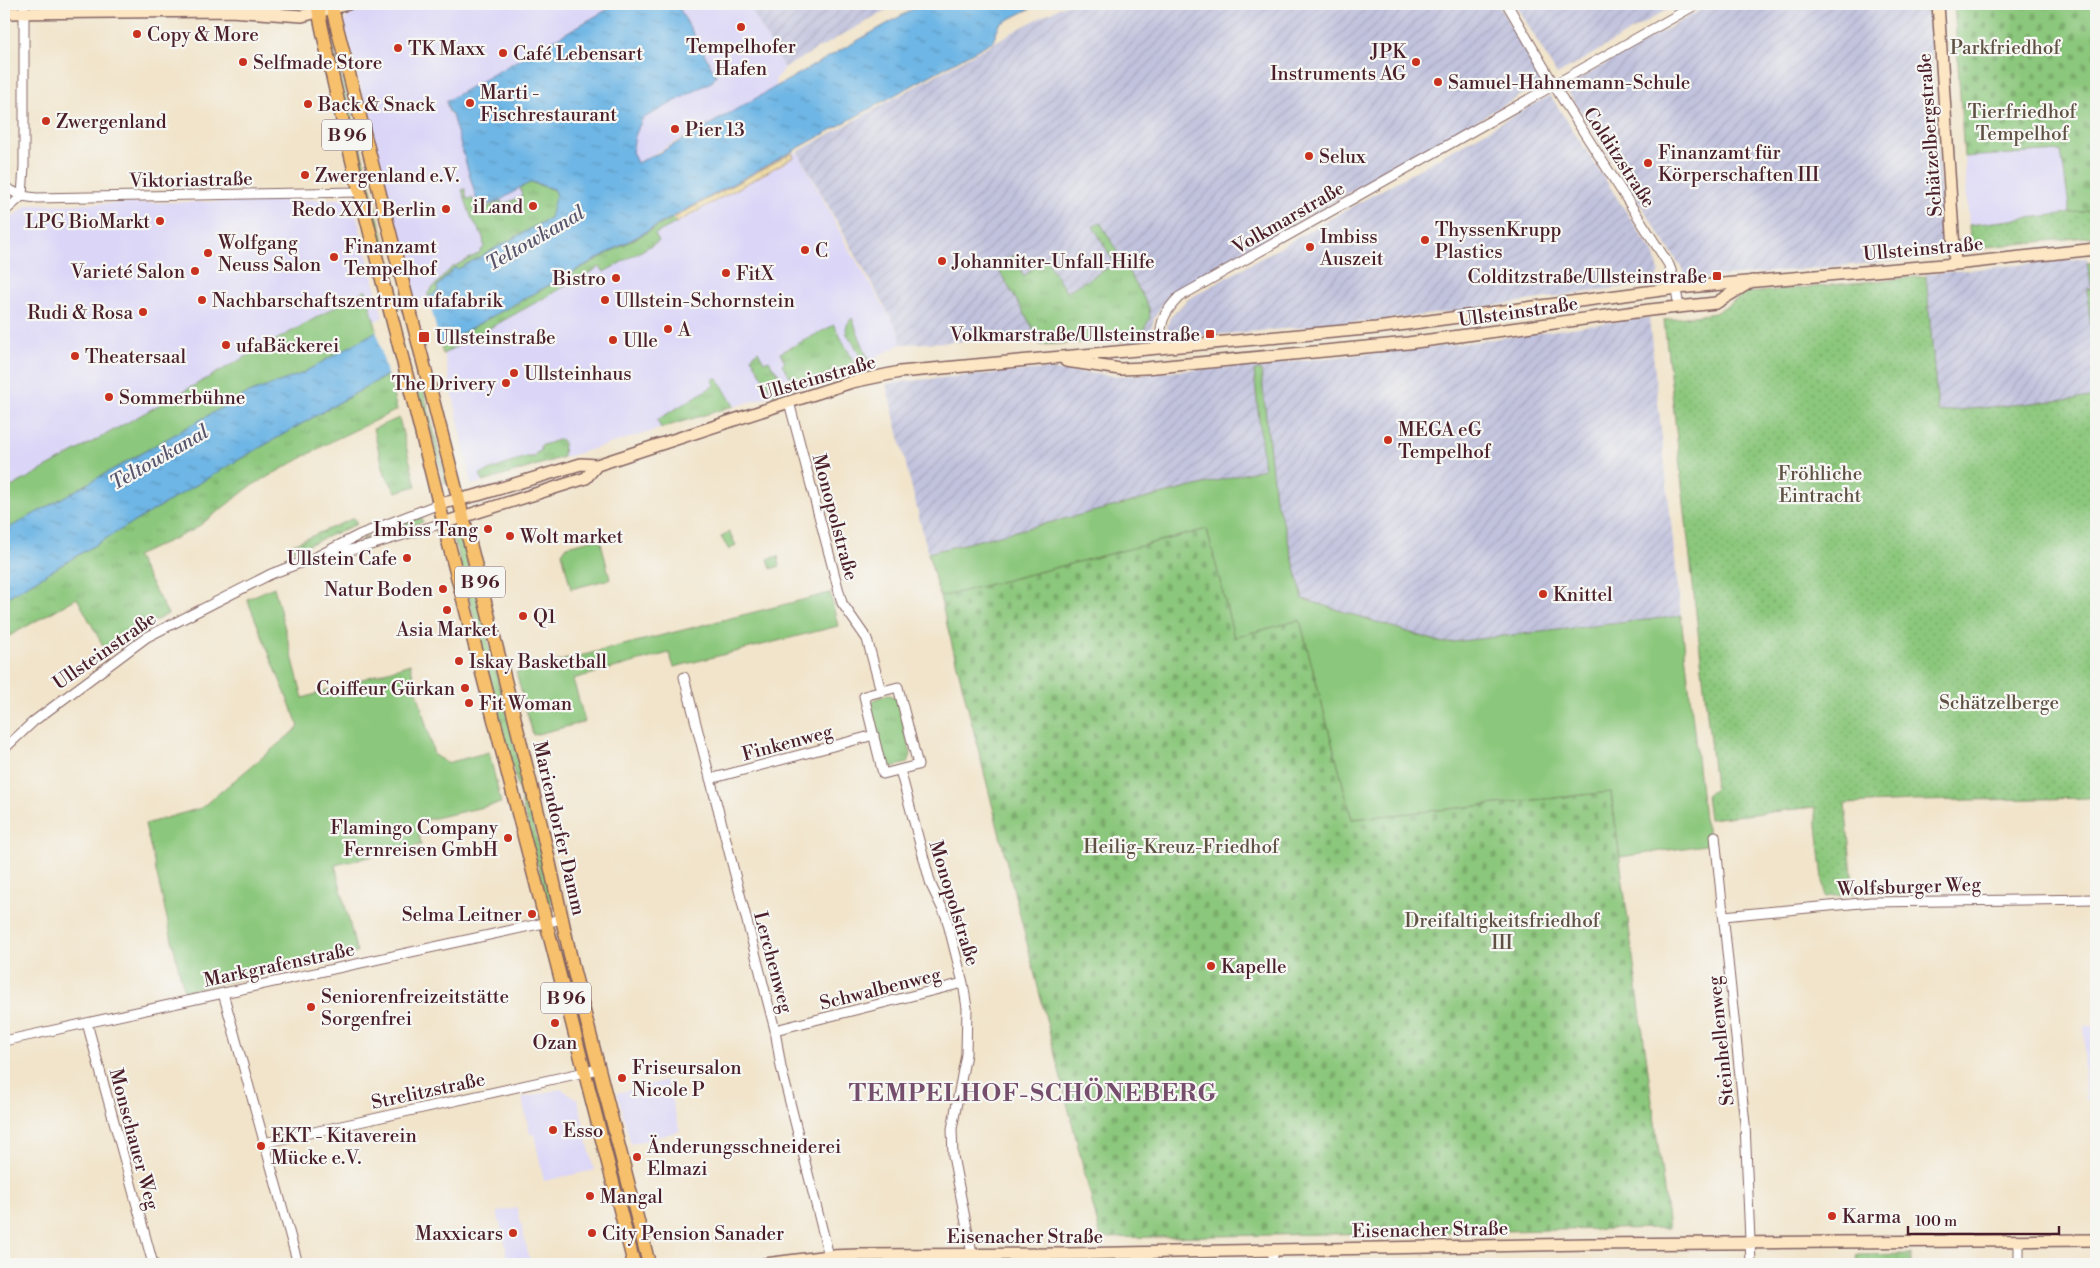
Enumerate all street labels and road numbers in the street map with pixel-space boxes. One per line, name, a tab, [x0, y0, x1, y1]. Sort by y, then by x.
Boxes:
street label: Schätzelbergstraße	[1912, 52, 1948, 218]
street label: Colditzstraße	[1578, 103, 1661, 212]
road number: B 96	[322, 120, 372, 150]
street label: Viktoriastraße	[128, 167, 253, 193]
street label: Volkmarstraße	[1227, 176, 1349, 260]
street label: Ullsteinstraße	[1862, 232, 1984, 266]
street label: Ullsteinstraße	[1457, 292, 1580, 332]
street label: Ullsteinstraße	[756, 350, 879, 406]
street label: Monopolstraße	[807, 451, 863, 583]
road number: B 96	[455, 566, 505, 598]
street label: Ullsteinstraße	[48, 606, 161, 695]
street label: Finkenweg	[739, 719, 835, 767]
street label: Mariendorfer Damm	[527, 739, 591, 918]
street label: Monopolstraße	[924, 838, 985, 969]
street label: Wolfsburger Weg	[1836, 872, 1982, 902]
street label: Lerchenweg	[748, 909, 798, 1016]
street label: Markgrafenstraße	[201, 937, 357, 993]
street label: Schwalbenweg	[817, 962, 944, 1016]
street label: Steinhellenweg	[1702, 975, 1740, 1107]
road number: B 96	[541, 982, 591, 1014]
street label: Monschauer Weg	[104, 1066, 164, 1213]
street label: Strelitzstraße	[369, 1067, 487, 1115]
street label: Eisenacher Straße	[1352, 1217, 1508, 1243]
street label: Eisenacher Straße	[947, 1225, 1103, 1249]

